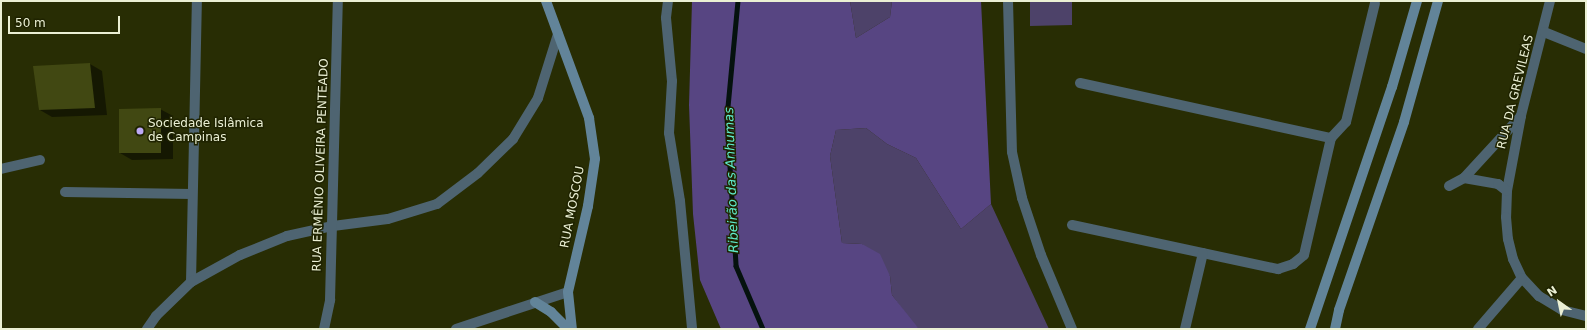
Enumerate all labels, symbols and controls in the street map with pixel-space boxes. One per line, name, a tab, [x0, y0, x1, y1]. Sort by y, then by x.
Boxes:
scale bar	[10, 8, 122, 34]
text: 50 m	[15, 16, 46, 30]
street label: RUA DA GREVILEAS	[1495, 33, 1537, 151]
street label: RUA ERMÊNIO OLIVEIRA PENTEADO	[310, 58, 332, 272]
water label: Ribeirão das Anhumas	[722, 107, 742, 253]
place label: Sociedade Islâmica de Campinas	[148, 117, 264, 145]
marker: Sociedade Islâmica de Campinas	[135, 126, 145, 136]
street label: RUA MOSCOU	[558, 165, 588, 249]
north arrow	[1539, 282, 1579, 322]
text: N	[1545, 284, 1560, 299]

